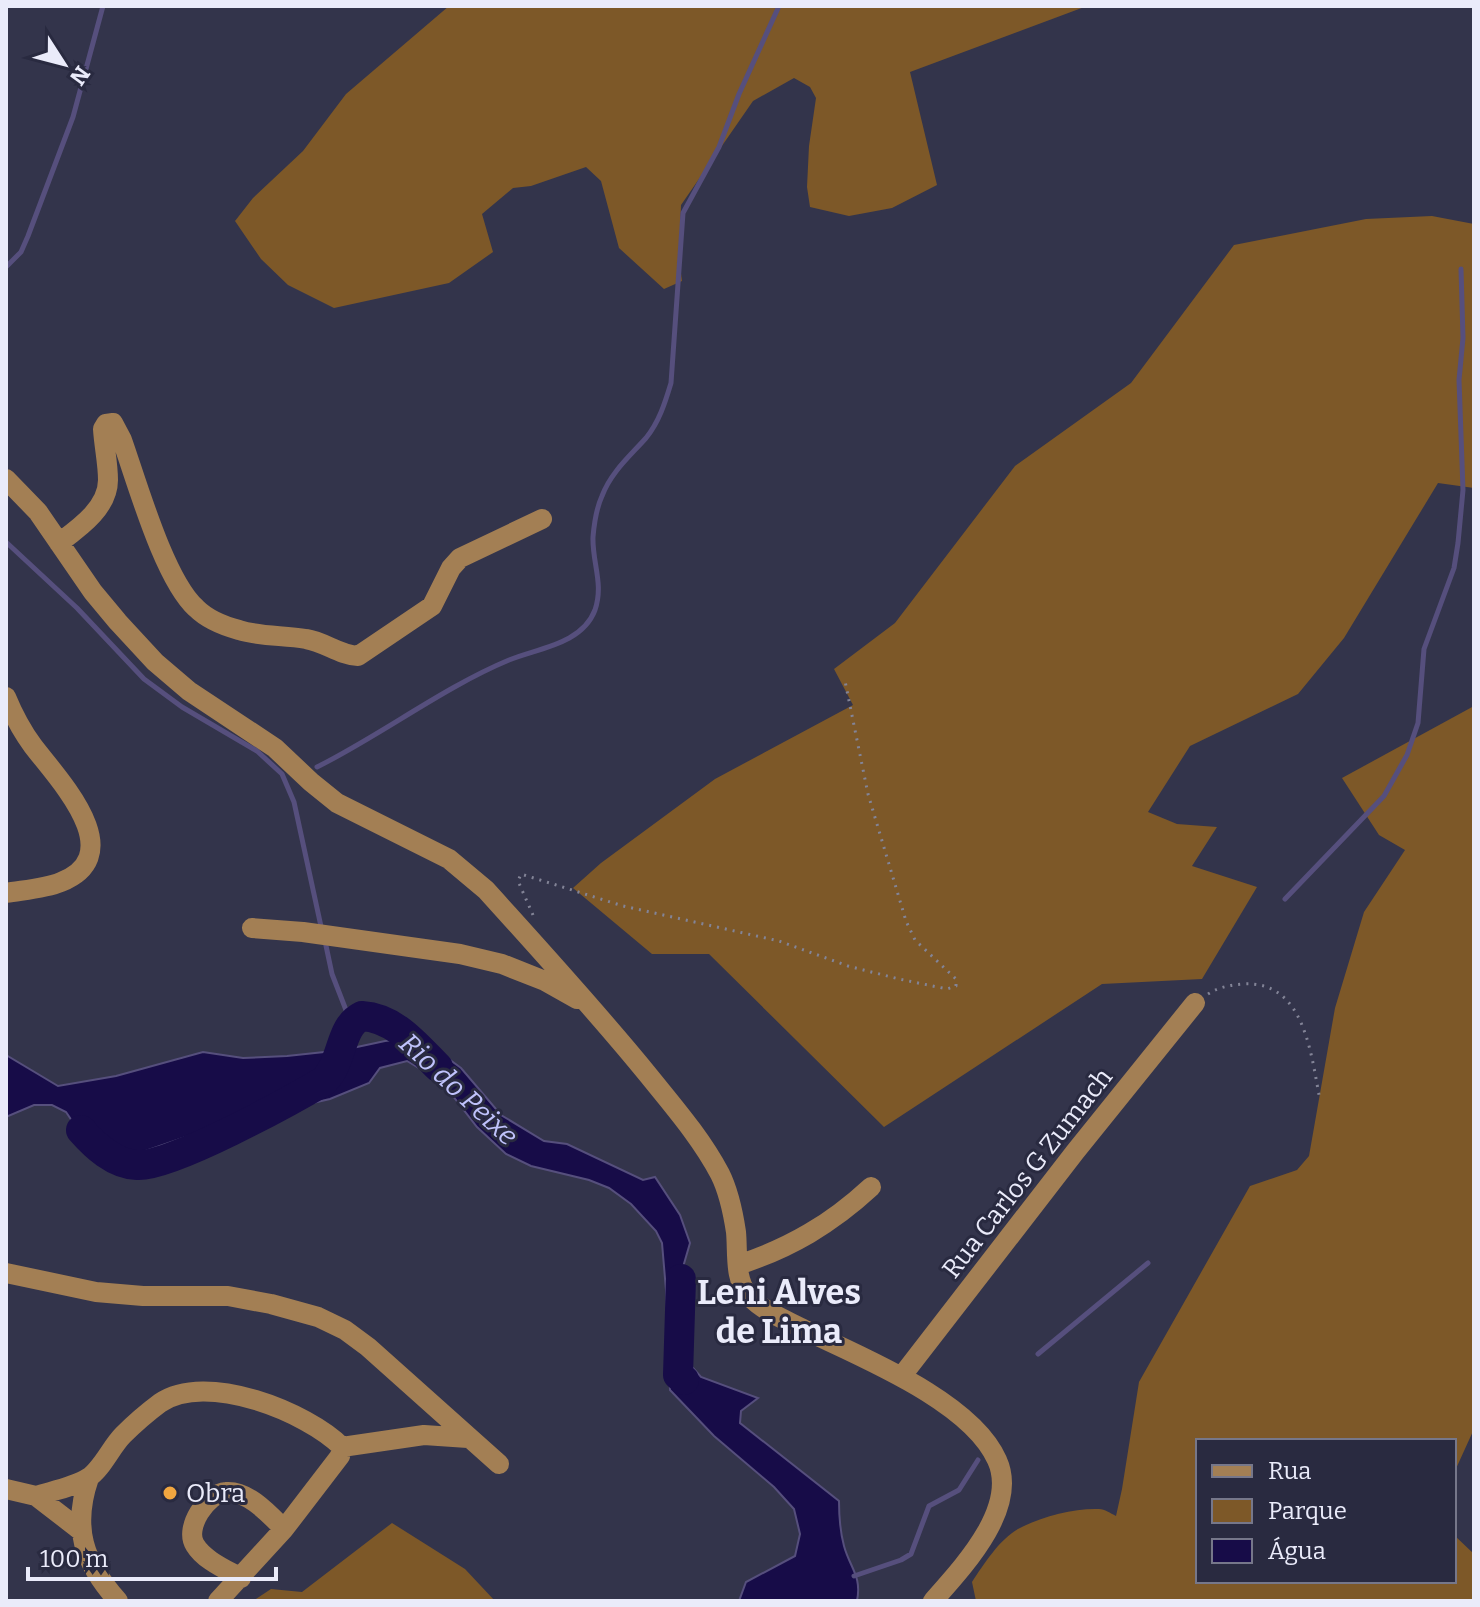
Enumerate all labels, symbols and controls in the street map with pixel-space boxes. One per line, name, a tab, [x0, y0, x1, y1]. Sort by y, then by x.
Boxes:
north arrow	[24, 24, 104, 104]
text: N	[64, 61, 96, 90]
water label: Rio do Peixe	[393, 1026, 524, 1152]
street label: Rua Carlos G Zumach	[936, 1062, 1119, 1284]
district label: Leni Alves de Lima	[697, 1272, 861, 1352]
legend	[1196, 1439, 1456, 1583]
text: Rua	[1268, 1457, 1311, 1485]
place label: Obra	[186, 1478, 245, 1509]
marker: Obra	[161, 1484, 179, 1502]
text: Parque	[1268, 1497, 1347, 1525]
scale bar	[28, 1531, 276, 1581]
text: Água	[1268, 1536, 1326, 1565]
text: 100 m	[40, 1545, 108, 1573]

